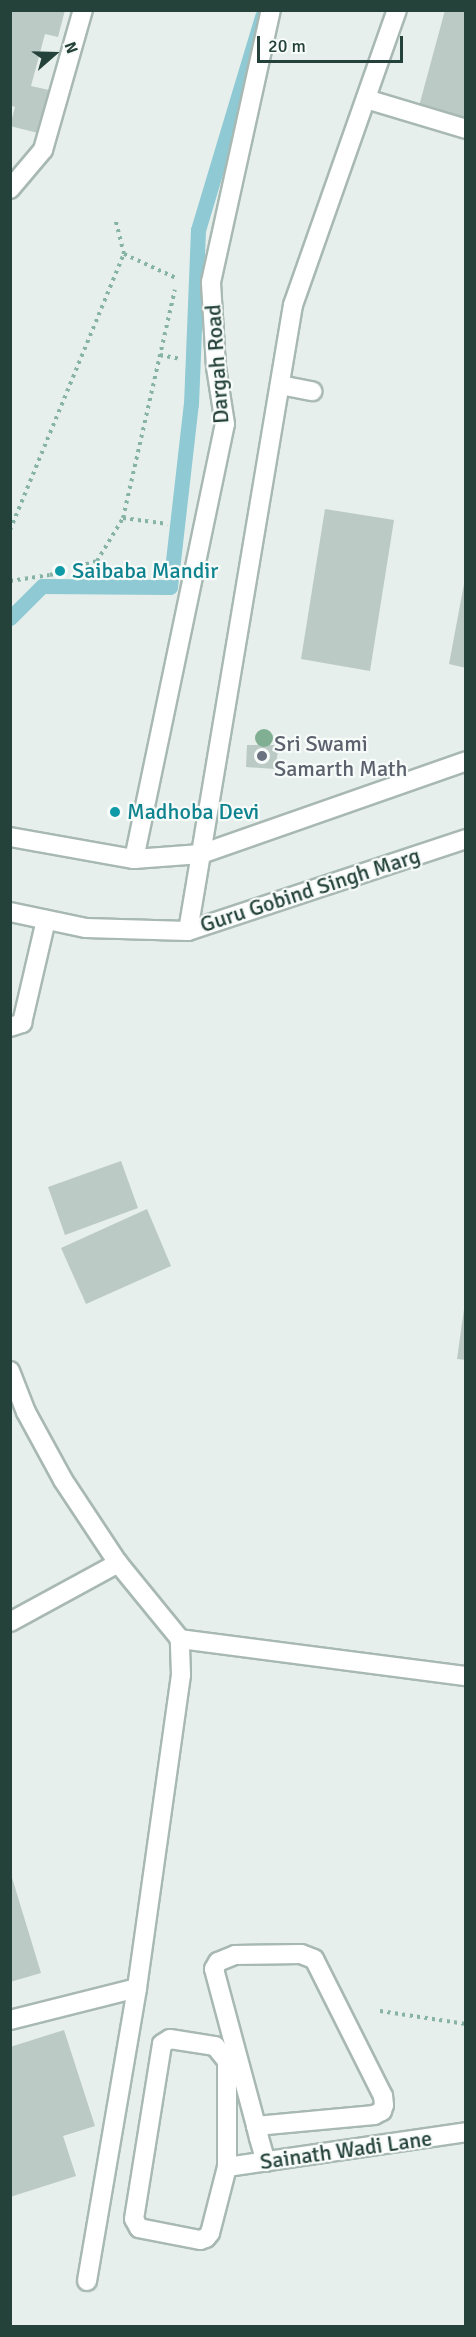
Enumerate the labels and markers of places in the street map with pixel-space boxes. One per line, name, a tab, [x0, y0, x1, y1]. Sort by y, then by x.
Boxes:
place label: Saibaba Mandir	[72, 558, 218, 584]
marker: Saibaba Mandir	[53, 564, 67, 578]
place label: Sri Swami Samarth Math	[274, 730, 407, 782]
marker: Sri Swami Samarth Math	[255, 749, 269, 763]
place label: Madhoba Devi	[127, 799, 259, 825]
marker: Madhoba Devi	[108, 805, 122, 819]

